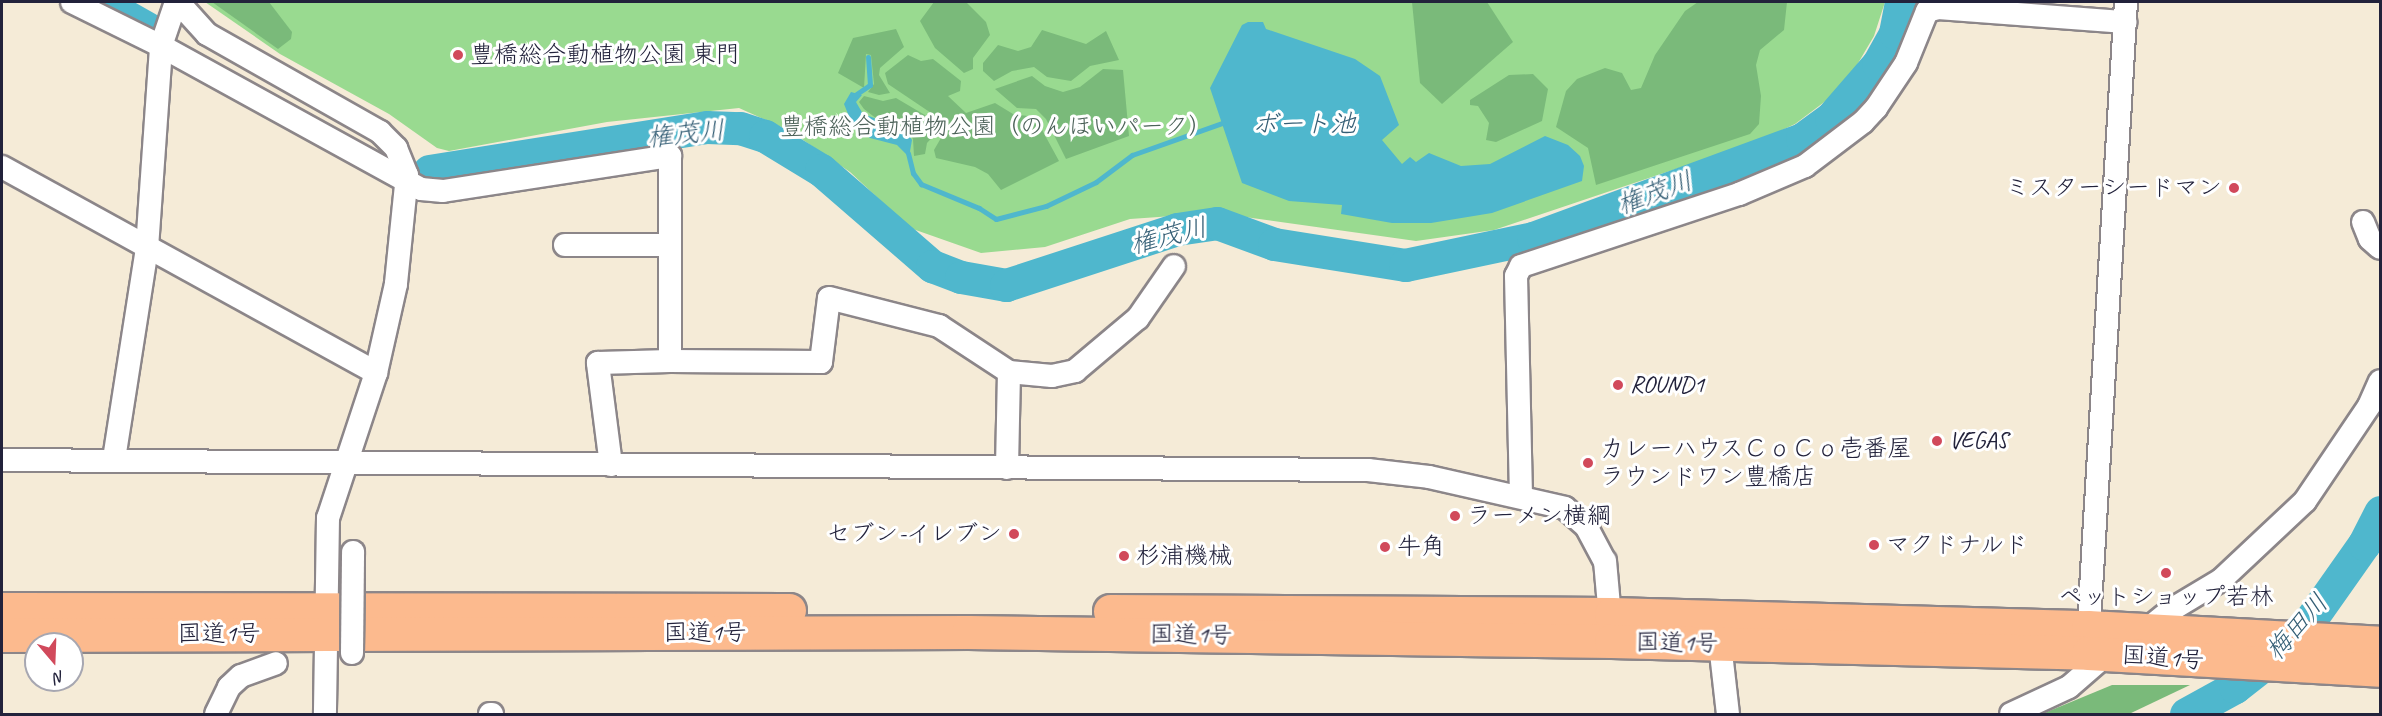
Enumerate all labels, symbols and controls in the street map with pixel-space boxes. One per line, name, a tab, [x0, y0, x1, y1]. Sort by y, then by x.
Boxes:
place label: 豊橋総合動植物公園 東門	[470, 41, 740, 69]
marker: 豊橋総合動植物公園 東門	[451, 48, 465, 62]
water label: ボート池	[1252, 108, 1356, 140]
park label: 豊橋総合動植物公園（のんほいパーク）	[780, 113, 1212, 141]
water label: 権茂川	[646, 114, 726, 154]
water label: 権茂川	[1613, 165, 1697, 221]
place label: ミスターシードマン	[2006, 174, 2222, 202]
marker: ミスターシードマン	[2227, 181, 2241, 195]
water label: 権茂川	[1127, 211, 1211, 261]
place label: ROUND1	[1630, 371, 1704, 399]
marker: ROUND1	[1611, 378, 1625, 392]
place label: VEGAS	[1949, 427, 2008, 455]
marker: VEGAS	[1930, 434, 1944, 448]
place label: カレーハウスＣｏＣｏ壱番屋 ラウンドワン豊橋店	[1600, 435, 1913, 491]
marker: カレーハウスＣｏＣｏ壱番屋 ラウンドワン豊橋店	[1581, 456, 1595, 470]
place label: ラーメン横綱	[1467, 502, 1611, 530]
marker: ラーメン横綱	[1448, 509, 1462, 523]
place label: セブン-イレブン	[826, 520, 1002, 548]
marker: セブン-イレブン	[1007, 527, 1021, 541]
place label: マクドナルド	[1886, 531, 2030, 559]
place label: 牛角	[1397, 533, 1445, 561]
marker: マクドナルド	[1867, 538, 1881, 552]
marker: 牛角	[1378, 540, 1392, 554]
place label: 杉浦機械	[1136, 542, 1232, 570]
marker: 杉浦機械	[1117, 549, 1131, 563]
marker: ペットショップ若林	[2159, 566, 2173, 580]
place label: ペットショップ若林	[2058, 583, 2274, 611]
water label: 梅田川	[2259, 588, 2335, 666]
street label: 国道1号	[664, 619, 746, 647]
street label: 国道1号	[178, 620, 260, 648]
street label: 国道1号	[1149, 620, 1233, 650]
street label: 国道1号	[1635, 628, 1719, 658]
north arrow	[24, 632, 84, 692]
street label: 国道1号	[2121, 641, 2205, 675]
text: N	[51, 666, 67, 688]

